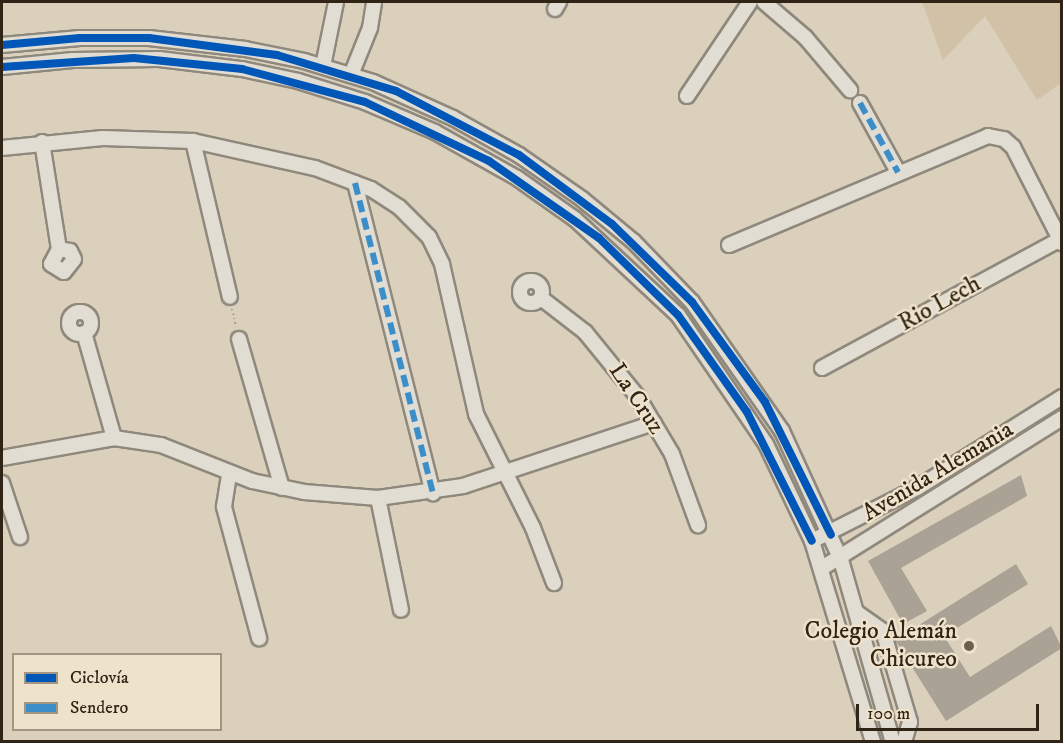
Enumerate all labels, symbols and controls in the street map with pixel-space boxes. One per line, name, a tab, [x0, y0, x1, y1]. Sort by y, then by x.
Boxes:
street label: Rio Lech	[894, 270, 986, 338]
street label: La Cruz	[602, 358, 670, 440]
street label: Avenida Alemania	[857, 416, 1019, 528]
place label: Colegio Alemán Chicureo	[805, 618, 957, 674]
marker: Colegio Alemán Chicureo	[962, 639, 976, 653]
legend	[12, 653, 222, 731]
text: Ciclovía	[70, 667, 129, 689]
scale bar	[859, 692, 1042, 730]
text: Sendero	[70, 697, 128, 719]
text: 100 m	[867, 703, 910, 725]

